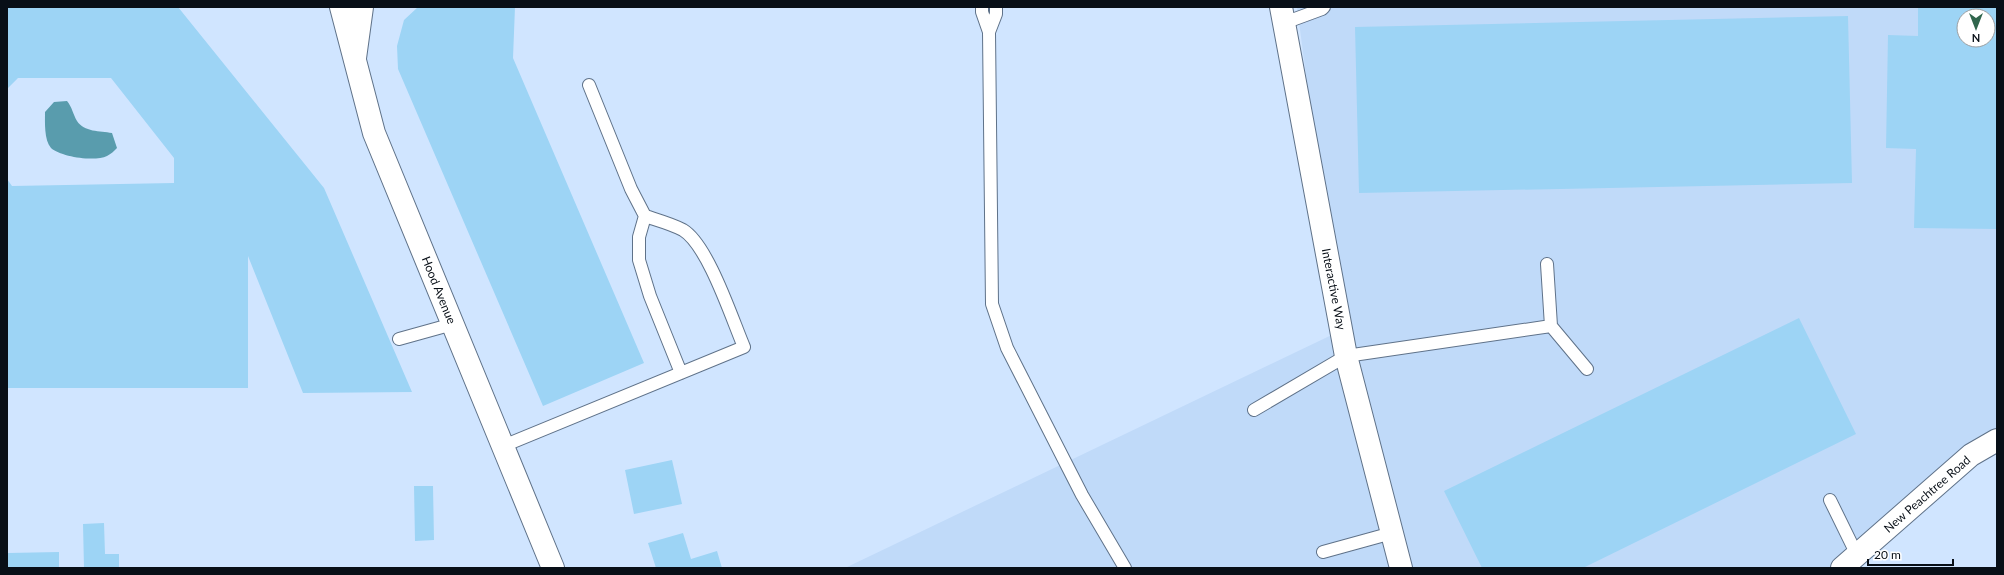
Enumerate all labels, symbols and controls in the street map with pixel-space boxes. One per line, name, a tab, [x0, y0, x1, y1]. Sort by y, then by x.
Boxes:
north arrow	[1956, 8, 1996, 48]
text: N	[1972, 32, 1980, 45]
street label: Interactive Way	[1319, 247, 1349, 332]
street label: Hood Avenue	[419, 254, 459, 326]
street label: New Peachtree Road	[1881, 452, 1973, 536]
scale bar	[1868, 541, 1953, 567]
text: 20 m	[1874, 547, 1901, 562]

